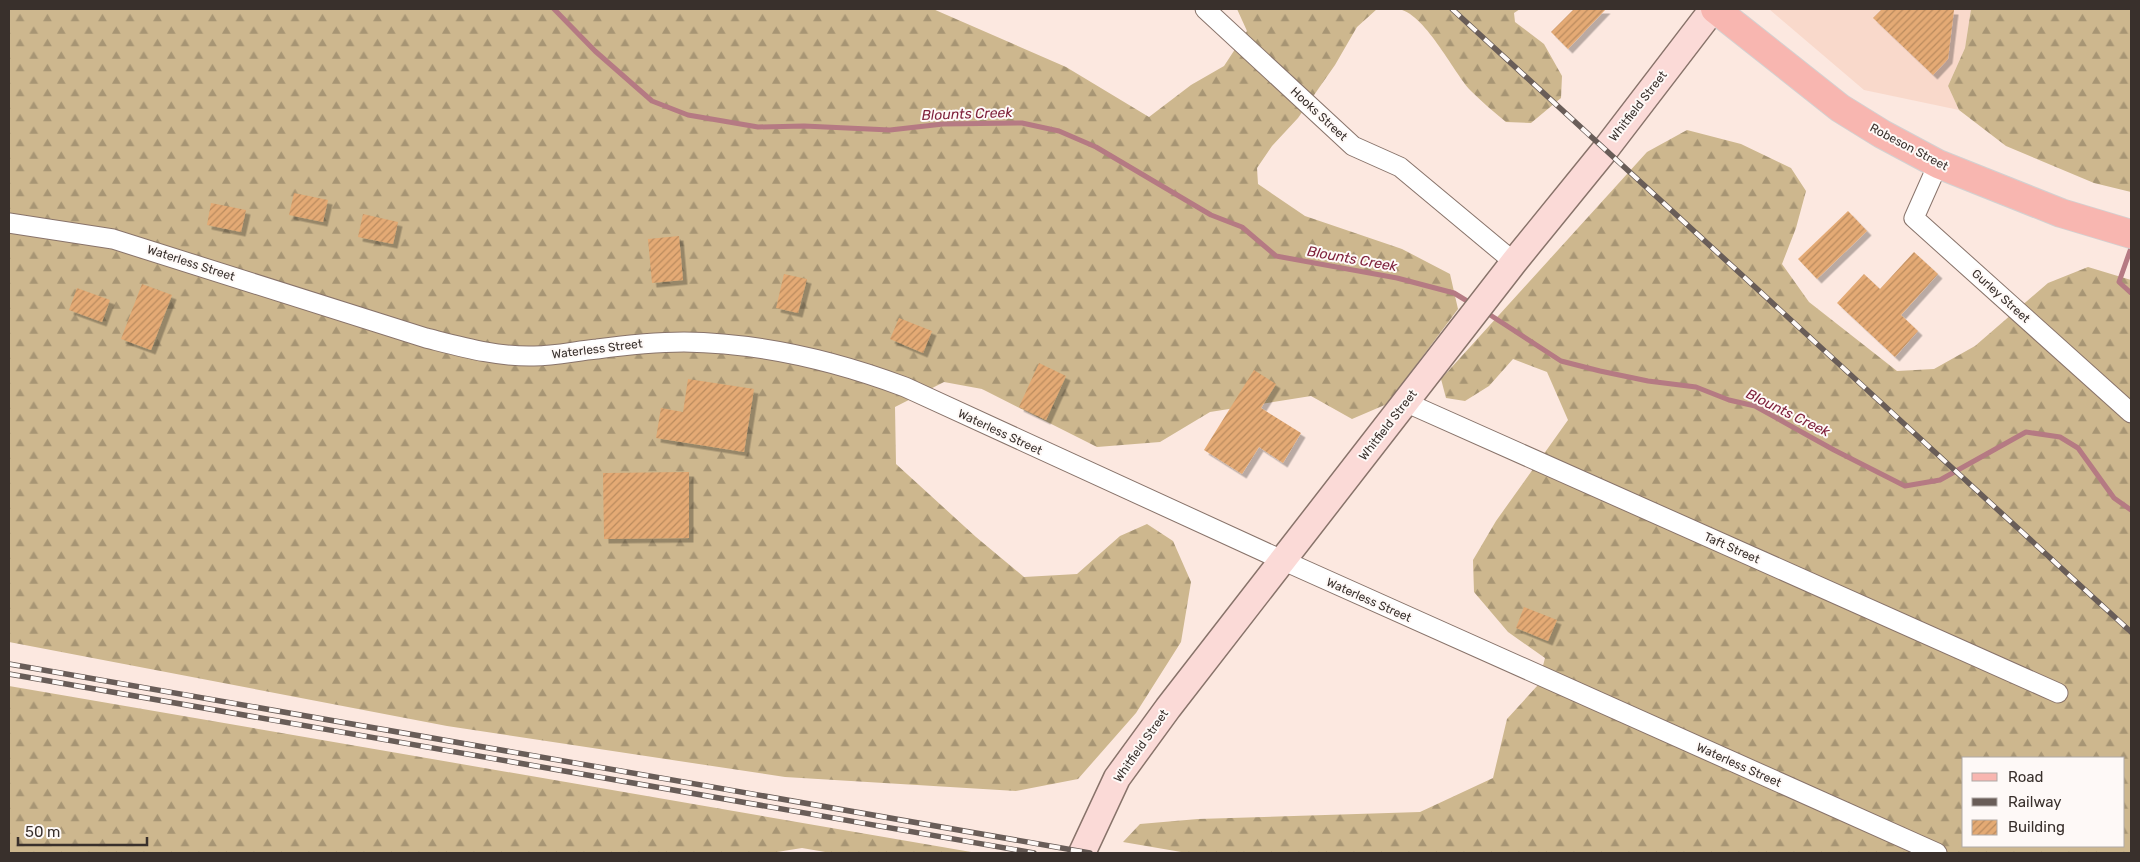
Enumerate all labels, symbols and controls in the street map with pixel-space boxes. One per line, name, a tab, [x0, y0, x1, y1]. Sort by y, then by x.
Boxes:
street label: Whitfield Street	[1606, 68, 1670, 144]
street label: Hooks Street	[1288, 84, 1350, 144]
water label: Blounts Creek	[921, 104, 1014, 124]
street label: Robeson Street	[1868, 121, 1951, 174]
street label: Waterless Street	[145, 242, 237, 284]
water label: Blounts Creek	[1306, 243, 1399, 275]
street label: Gurley Street	[1969, 266, 2033, 326]
street label: Waterless Street	[551, 336, 644, 362]
water label: Blounts Creek	[1743, 385, 1833, 441]
street label: Whitfield Street	[1356, 387, 1420, 463]
street label: Waterless Street	[956, 406, 1045, 458]
street label: Taft Street	[1702, 530, 1762, 567]
street label: Waterless Street	[1324, 575, 1414, 625]
street label: Whitfield Street	[1111, 707, 1171, 785]
street label: Waterless Street	[1694, 740, 1784, 790]
legend	[1962, 757, 2125, 847]
text: Road	[2008, 768, 2044, 786]
text: Railway	[2008, 793, 2062, 811]
scale bar	[18, 814, 146, 846]
text: Building	[2008, 818, 2065, 836]
text: 50 m	[25, 823, 60, 841]

